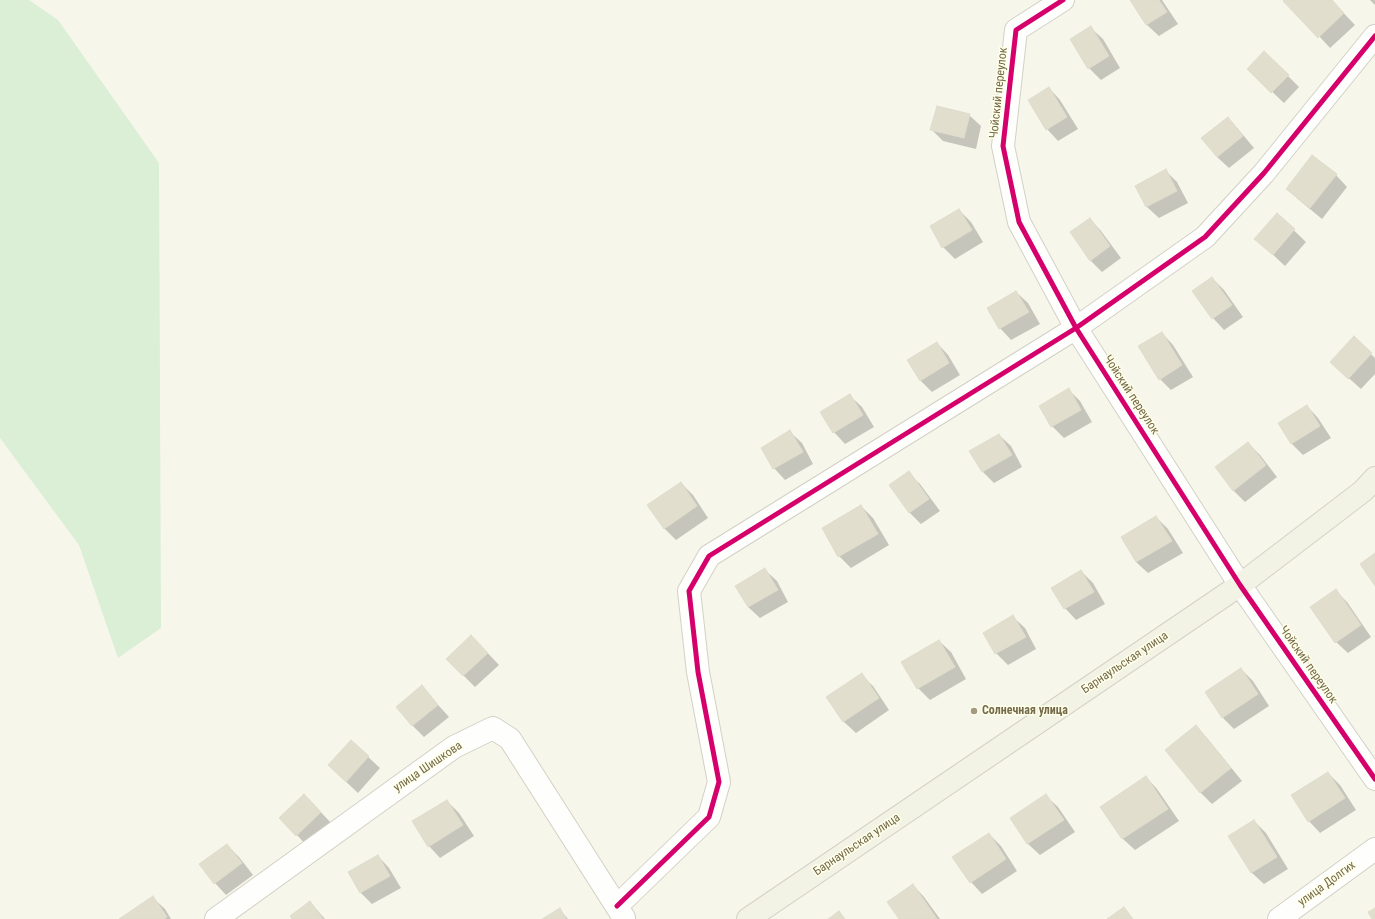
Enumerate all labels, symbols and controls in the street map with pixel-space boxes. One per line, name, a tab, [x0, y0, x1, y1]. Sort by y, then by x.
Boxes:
street label: Чойский переулок	[987, 47, 1011, 139]
street label: Чойский переулок	[1100, 353, 1162, 437]
street label: Чойский переулок	[1276, 623, 1340, 707]
street label: Барнаульская улица	[1079, 629, 1171, 697]
place label: Солнечная улица	[982, 704, 1068, 718]
marker: Солнечная улица	[969, 706, 979, 716]
street label: улица Шишкова	[391, 739, 465, 795]
street label: Барнаульская улица	[811, 811, 903, 879]
street label: улица Долгих	[1295, 858, 1359, 910]

